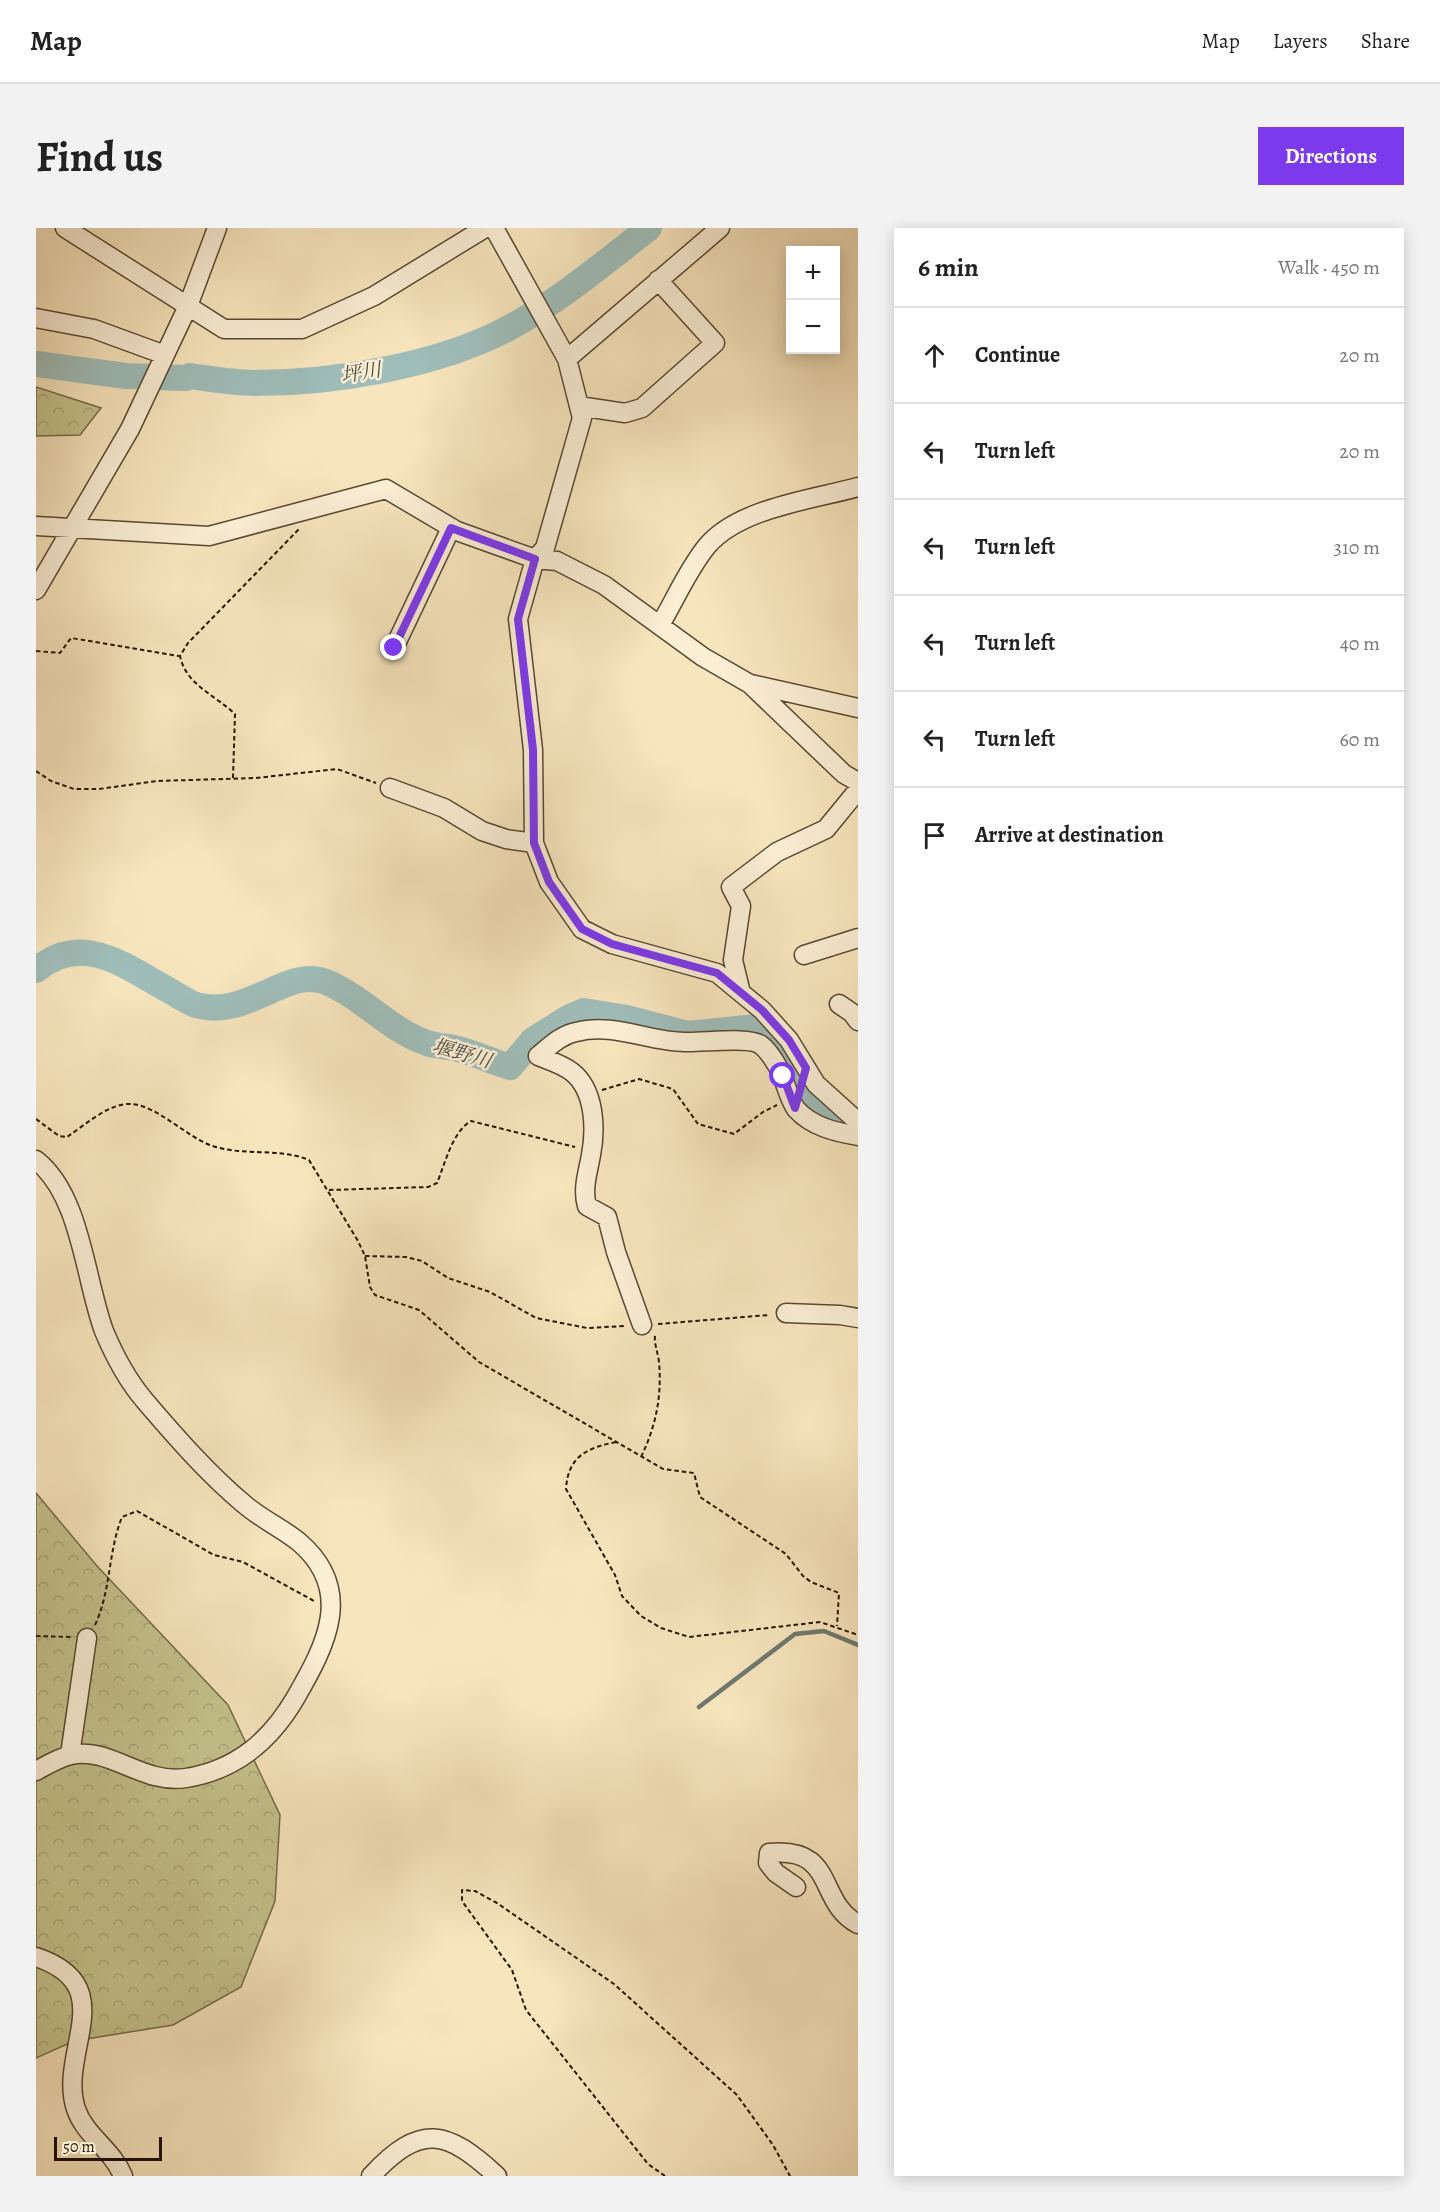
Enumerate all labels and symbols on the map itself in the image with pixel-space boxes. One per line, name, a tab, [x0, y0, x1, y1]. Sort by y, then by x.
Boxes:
water label: 坪川	[339, 356, 385, 389]
route end	[380, 634, 406, 660]
water label: 堰野川	[429, 1032, 496, 1075]
route start	[769, 1062, 795, 1088]
scale bar	[54, 2134, 162, 2162]

